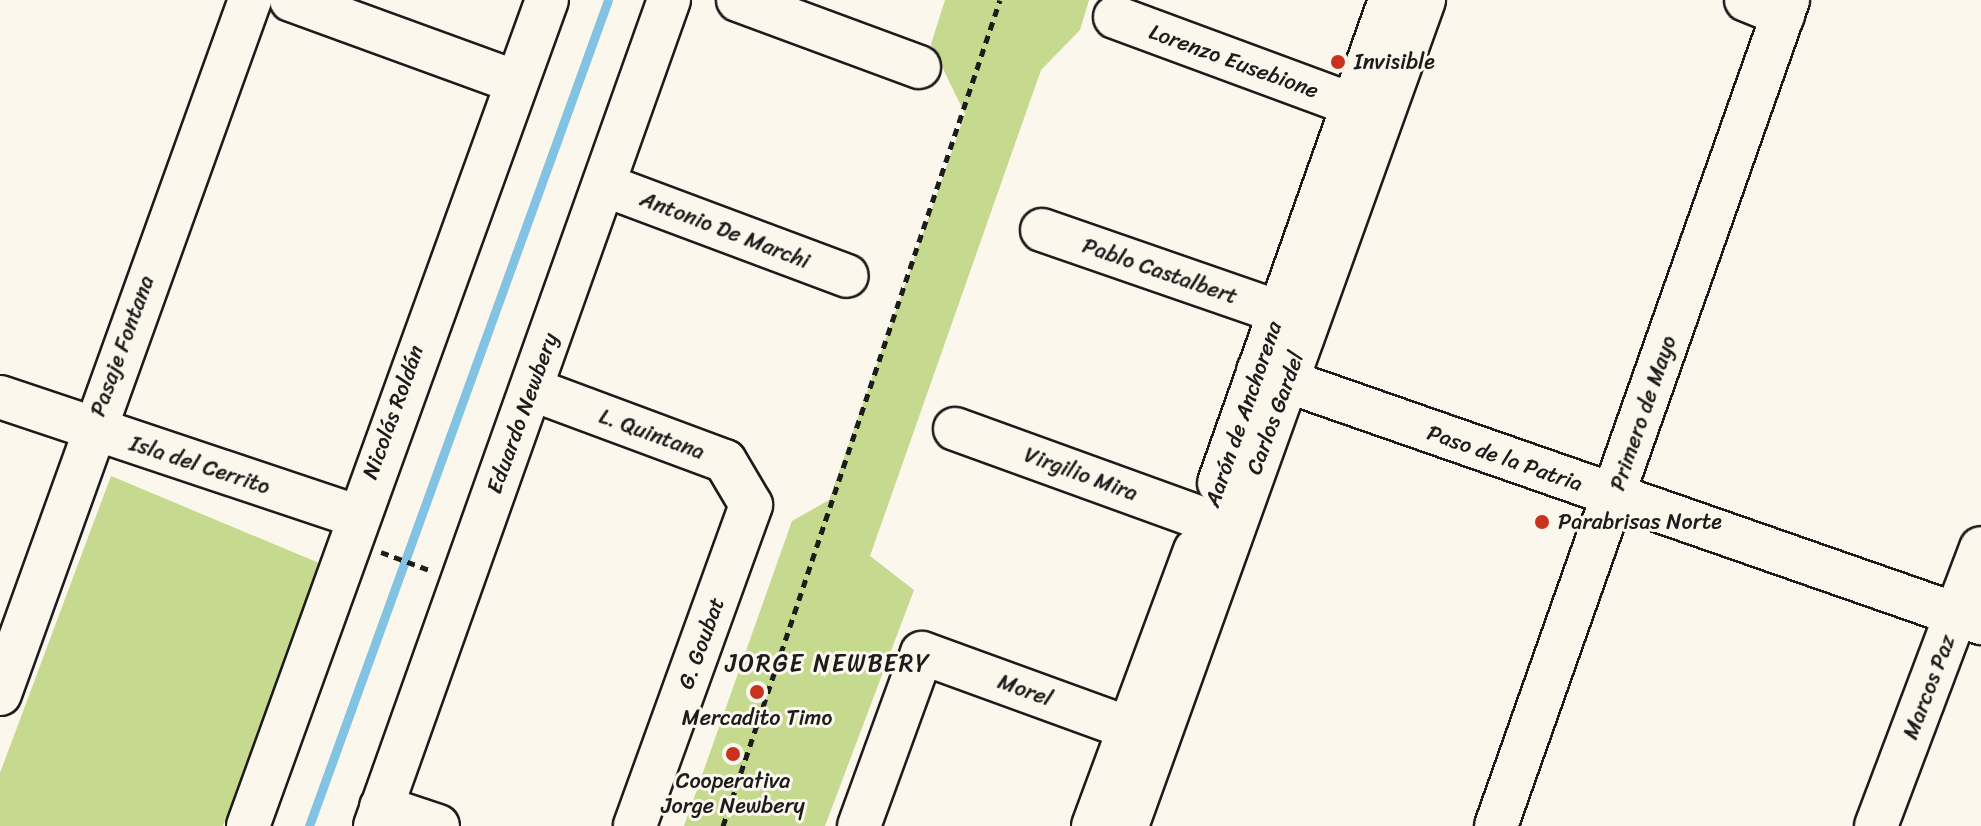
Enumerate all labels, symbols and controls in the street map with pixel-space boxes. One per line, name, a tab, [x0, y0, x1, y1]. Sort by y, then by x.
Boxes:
street label: Lorenzo Eusebione	[1146, 18, 1322, 104]
place label: Invisible	[1354, 49, 1435, 75]
marker: Invisible	[1329, 53, 1347, 71]
street label: Antonio De Marchi	[637, 186, 813, 274]
street label: Pablo Castalbert	[1079, 232, 1241, 310]
street label: Pasaje Fontana	[84, 272, 160, 420]
street label: Aarón de Anchorena	[1199, 317, 1287, 511]
street label: Eduardo Newbery	[481, 329, 563, 497]
street label: Primero de Mayo	[1604, 332, 1682, 494]
street label: Nicolás Roldán	[356, 341, 430, 483]
street label: Carlos Gardel	[1241, 348, 1309, 478]
street label: L. Quintana	[596, 403, 708, 465]
street label: Paso de la Patria	[1424, 419, 1586, 497]
street label: Isla del Cerrito	[127, 430, 273, 500]
street label: Virgilio Mira	[1021, 441, 1141, 507]
place label: Parabrisas Norte	[1558, 509, 1723, 535]
marker: Parabrisas Norte	[1533, 513, 1551, 531]
street label: G. Goubat	[672, 594, 730, 692]
street label: Marcos Paz	[1897, 631, 1961, 743]
district label: JORGE NEWBERY	[724, 650, 932, 678]
street label: Morel	[994, 668, 1056, 712]
marker: Mercadito Timo	[748, 683, 766, 701]
place label: Mercadito Timo	[682, 705, 832, 731]
marker: Cooperativa Jorge Newbery	[724, 745, 742, 763]
place label: Cooperativa Jorge Newbery	[661, 767, 805, 818]

